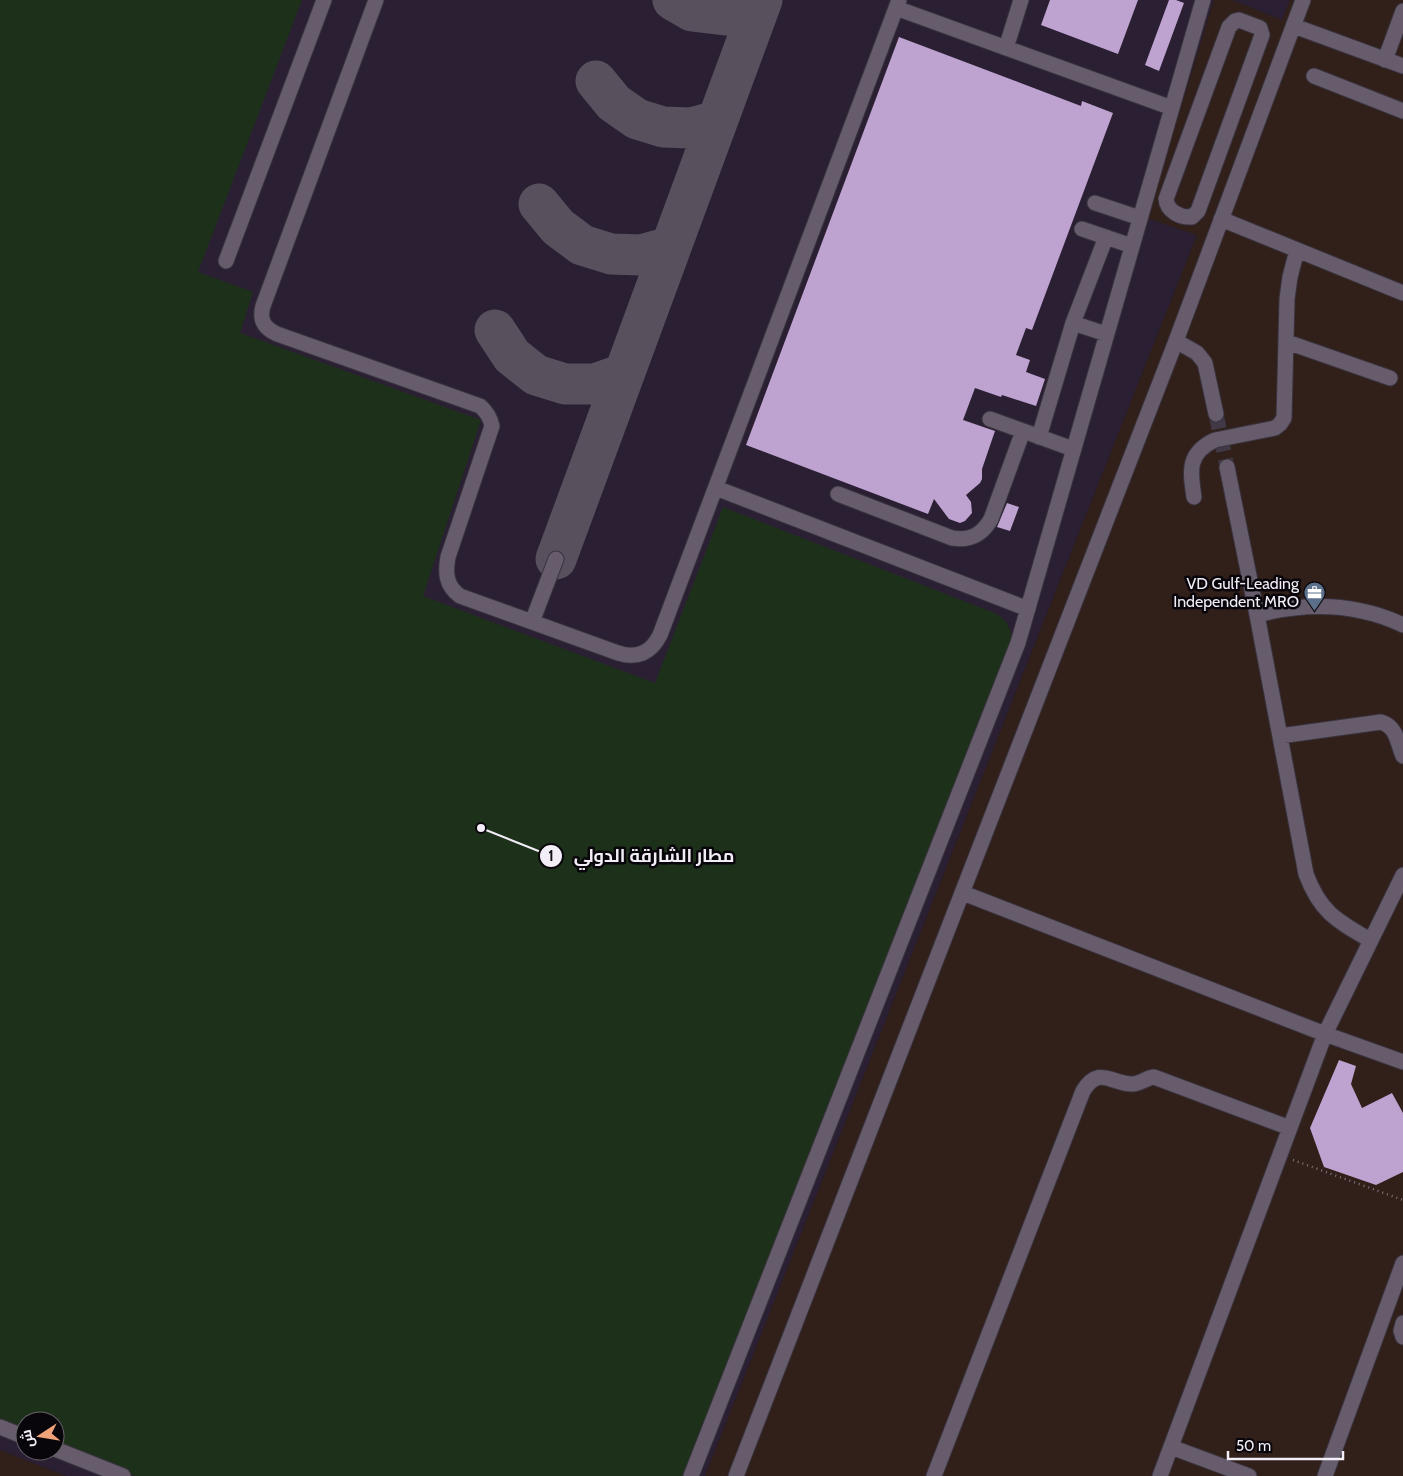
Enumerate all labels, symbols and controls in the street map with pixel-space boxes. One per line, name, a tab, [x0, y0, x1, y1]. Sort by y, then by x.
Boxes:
place label: VD Gulf-Leading Independent MRO	[1173, 574, 1300, 611]
office icon: VD Gulf-Leading Independent MRO	[1303, 580, 1327, 611]
callout: مطار الشارقة الدولي	[539, 840, 744, 873]
text: مطار الشارقة الدولي	[574, 845, 734, 871]
text: 1	[548, 847, 554, 865]
north arrow	[15, 1411, 65, 1461]
text: ش	[17, 1428, 38, 1449]
scale bar	[1228, 1428, 1343, 1460]
text: 50 m	[1236, 1437, 1271, 1455]

